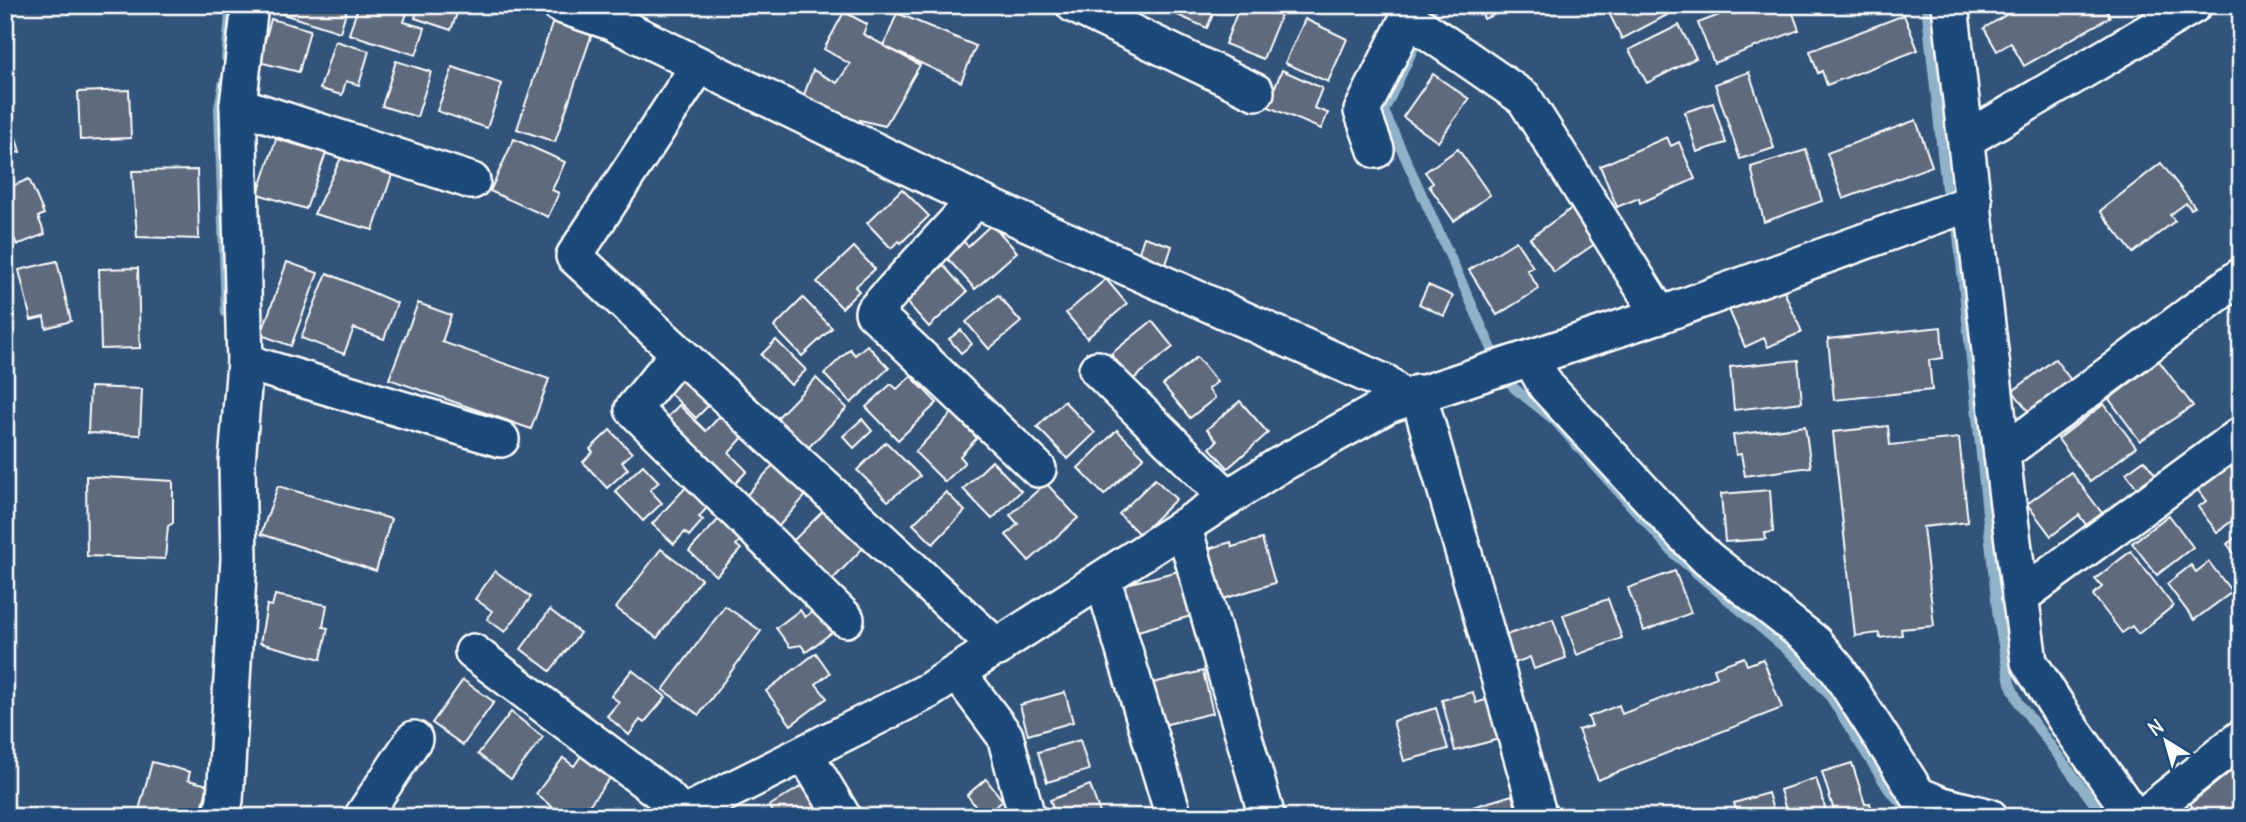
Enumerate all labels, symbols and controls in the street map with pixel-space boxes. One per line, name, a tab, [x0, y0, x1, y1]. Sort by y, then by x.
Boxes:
north arrow	[2130, 706, 2200, 776]
text: N	[2143, 714, 2168, 741]

